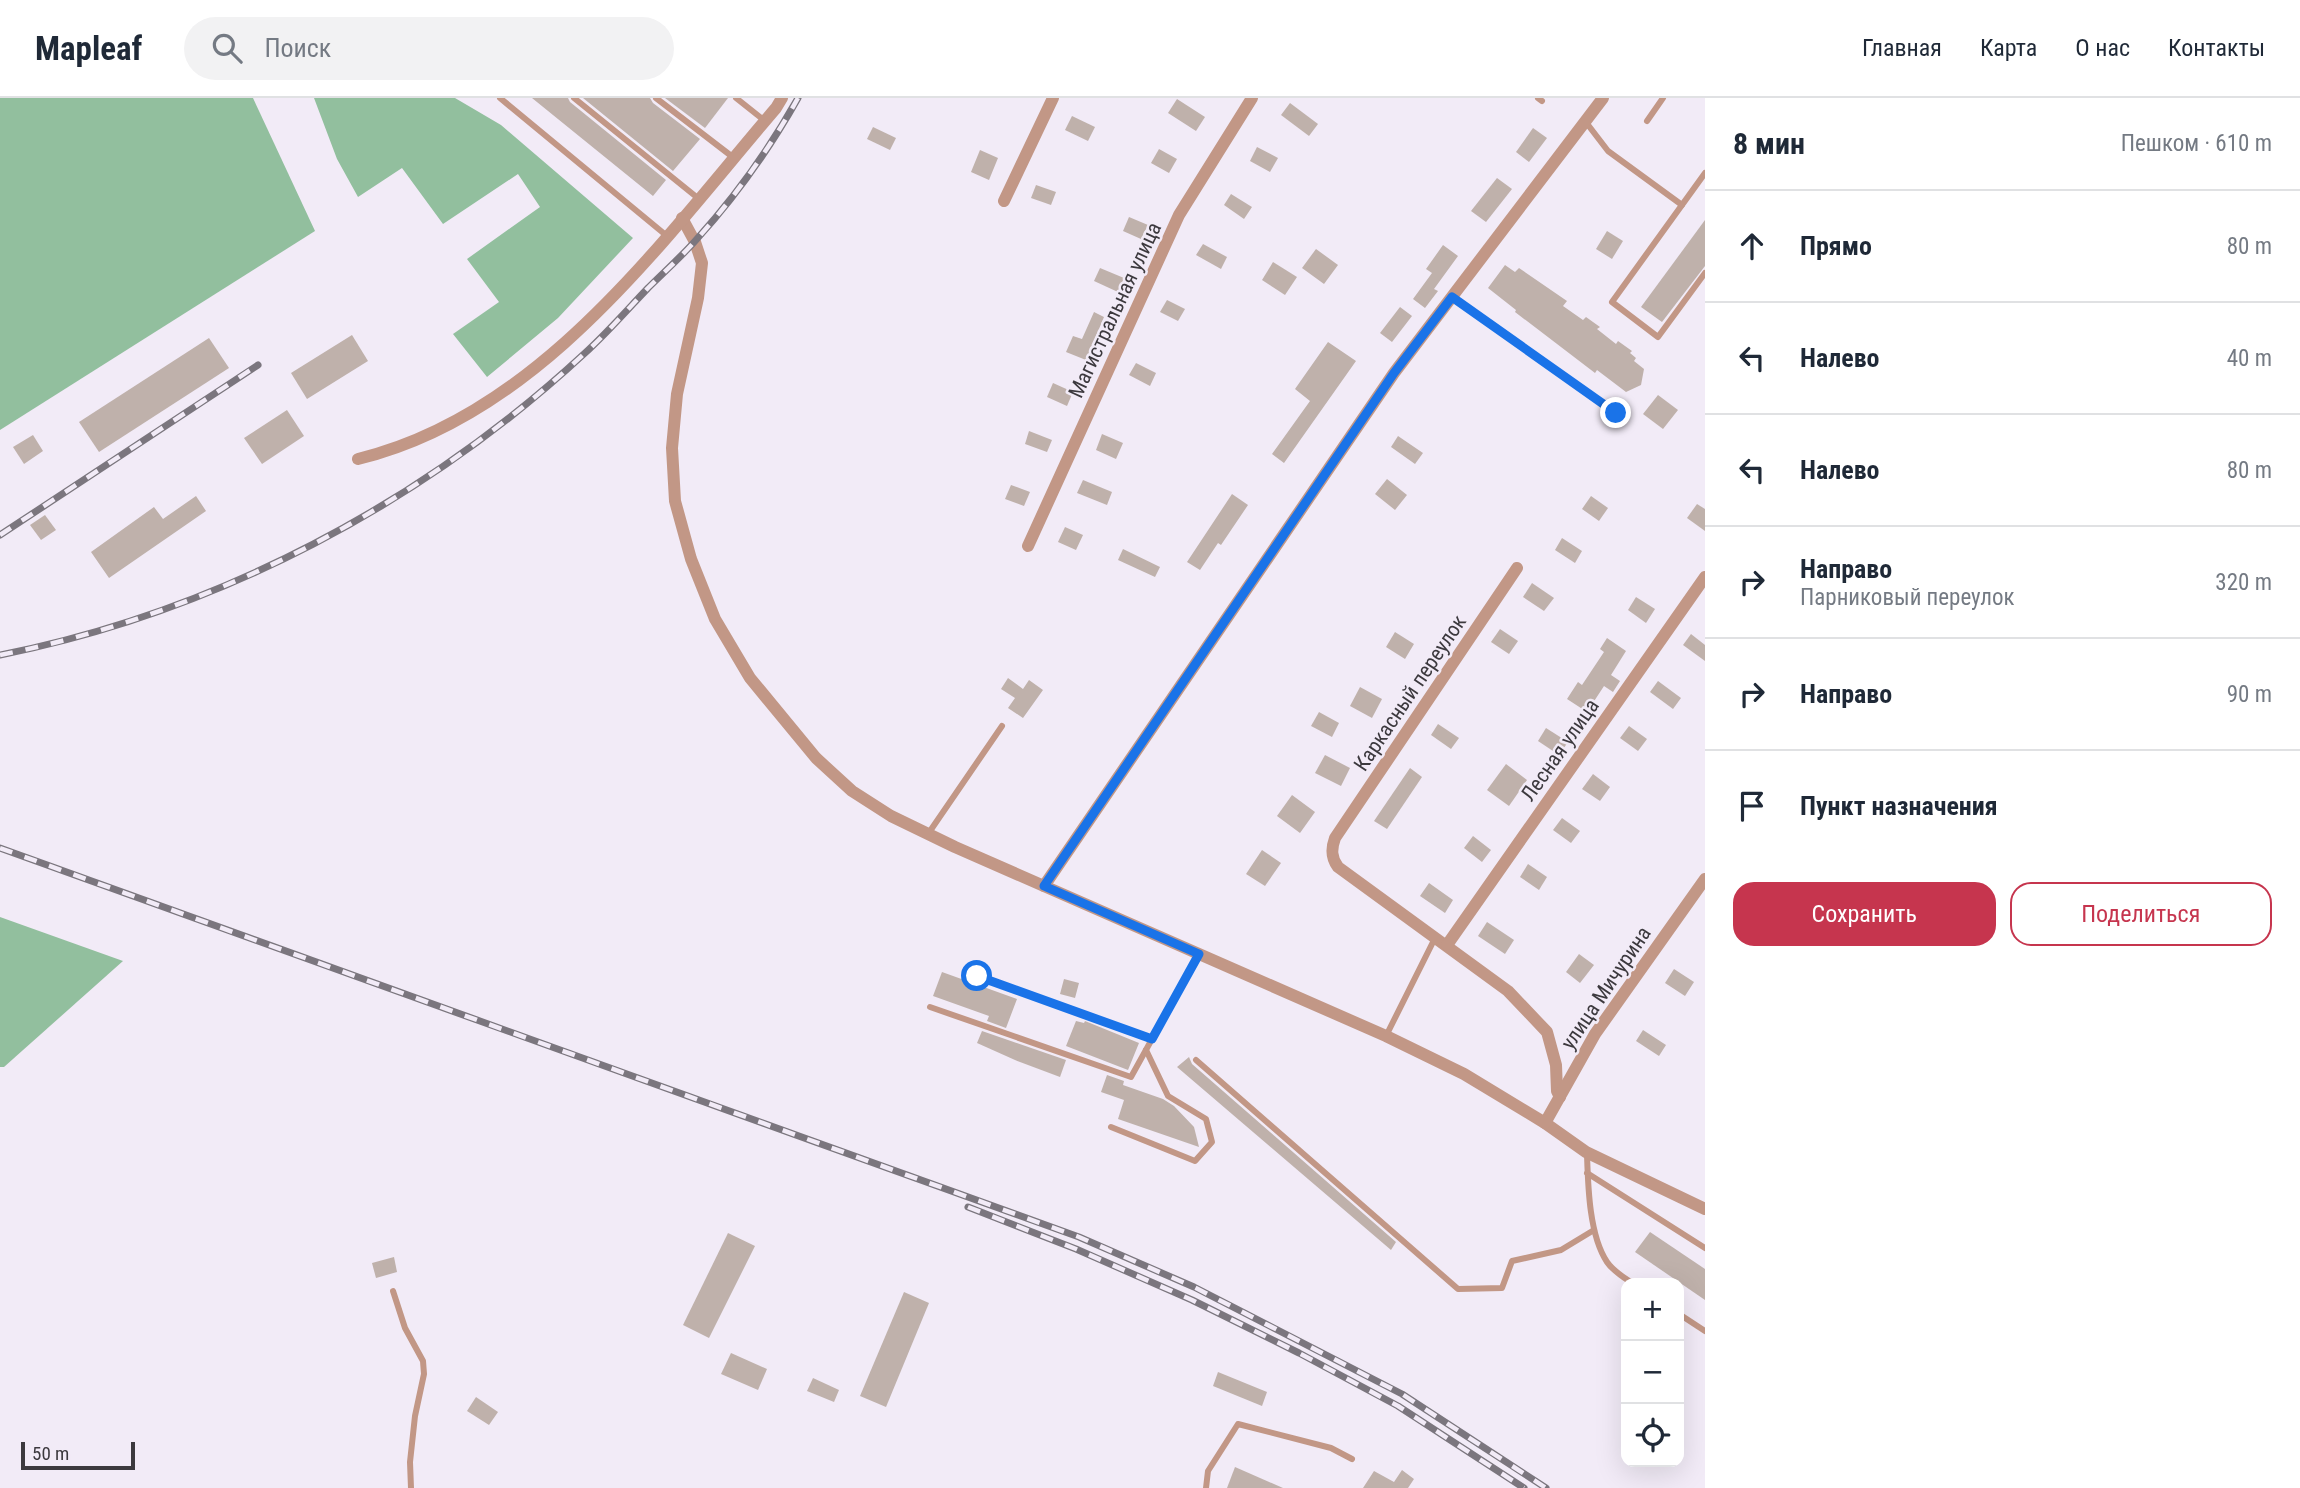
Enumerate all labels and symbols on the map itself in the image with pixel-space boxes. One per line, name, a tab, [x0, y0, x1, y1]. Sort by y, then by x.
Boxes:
street label: Магистральная улица	[1064, 218, 1166, 402]
route end	[1600, 397, 1631, 428]
street label: Каркасный переулок	[1349, 611, 1471, 775]
street label: Лесная улица	[1516, 694, 1604, 806]
street label: улица Мичурина	[1556, 922, 1656, 1054]
route start	[961, 960, 992, 991]
scale bar	[21, 1439, 135, 1471]

